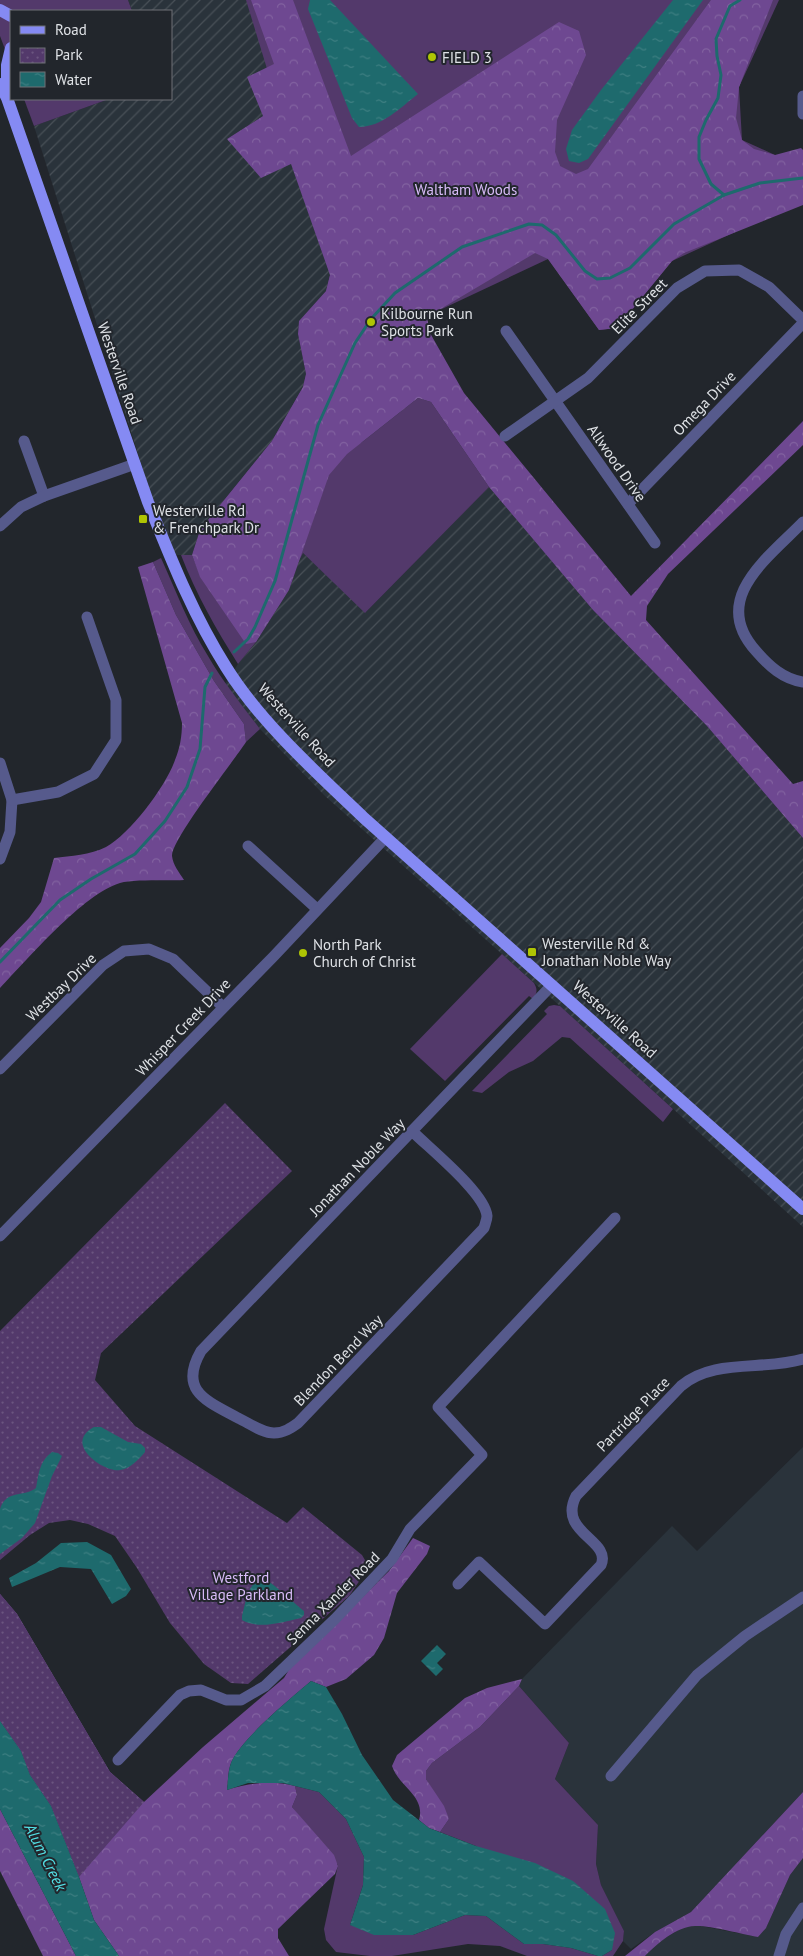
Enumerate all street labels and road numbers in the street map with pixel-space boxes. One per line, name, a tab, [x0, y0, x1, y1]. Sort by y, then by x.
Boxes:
street label: Elite Street	[607, 274, 671, 338]
street label: Westerville Road	[94, 319, 146, 427]
street label: Omega Drive	[668, 367, 740, 439]
street label: Allwood Drive	[583, 421, 651, 505]
street label: Westerville Road	[254, 679, 340, 771]
street label: Westbay Drive	[22, 949, 100, 1025]
street label: Whisper Creek Drive	[131, 974, 235, 1080]
street label: Westerville Road	[569, 976, 661, 1062]
street label: Jonathan Noble Way	[305, 1114, 409, 1221]
street label: Blendon Bend Way	[290, 1310, 386, 1410]
street label: Partridge Place	[592, 1372, 674, 1456]
street label: Senna Xander Road	[282, 1547, 384, 1649]

